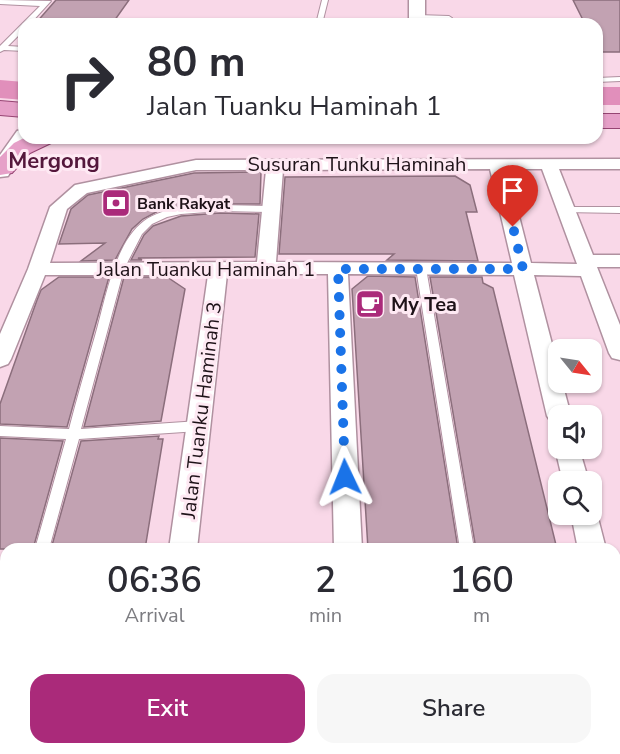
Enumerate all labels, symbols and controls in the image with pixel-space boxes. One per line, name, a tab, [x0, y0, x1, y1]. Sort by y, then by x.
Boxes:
text: 80 m	[147, 34, 246, 91]
icon: right	[48, 42, 126, 120]
text: Jalan Tuanku Haminah 1	[147, 88, 442, 125]
district label: Mergong	[8, 146, 100, 176]
street label: Susuran Tunku Haminah	[248, 151, 466, 178]
pin	[487, 165, 538, 227]
icon: arrive	[496, 174, 529, 207]
bank icon: Bank Rakyat	[100, 187, 132, 219]
place label: Bank Rakyat	[137, 193, 231, 215]
street label: Jalan Tuanku Haminah 1	[96, 256, 315, 283]
cafe icon: My Tea	[354, 288, 386, 320]
place label: My Tea	[391, 291, 457, 318]
street label: Jalan Tuanku Haminah 3	[175, 300, 228, 521]
north arrow	[548, 339, 602, 393]
map controls	[548, 339, 602, 525]
button: sound	[548, 405, 602, 459]
position arrow	[313, 445, 377, 509]
button: search	[548, 471, 602, 525]
text: 06:36	[107, 556, 202, 605]
text: 2	[315, 556, 336, 605]
text: 160	[449, 556, 514, 605]
text: Arrival	[124, 602, 185, 629]
text: min	[309, 602, 342, 629]
text: m	[473, 602, 490, 629]
button: Exit	[30, 674, 305, 743]
button: Share	[317, 674, 591, 743]

